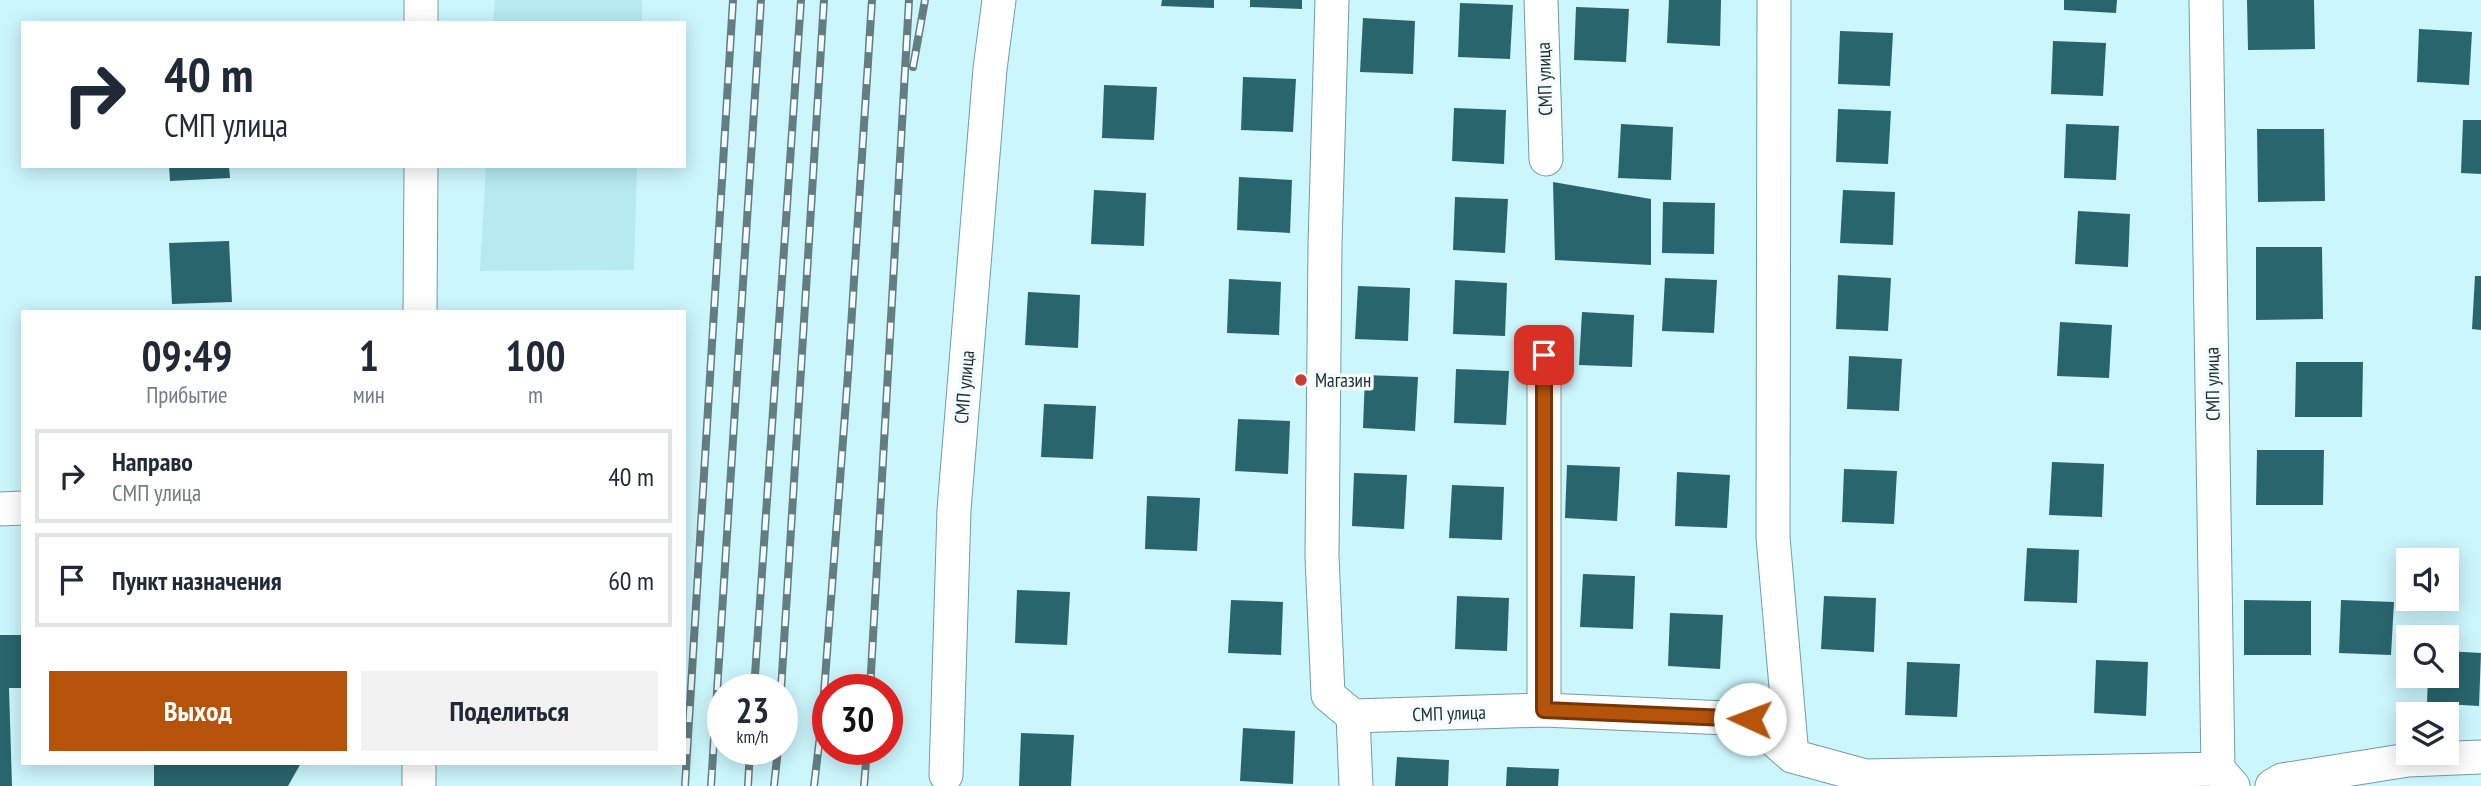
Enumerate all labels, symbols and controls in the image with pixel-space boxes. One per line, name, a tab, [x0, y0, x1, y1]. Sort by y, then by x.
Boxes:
text: 40 m	[164, 42, 253, 106]
street label: СМП улица	[1531, 42, 1557, 116]
icon: right	[49, 49, 140, 140]
text: СМП улица	[164, 104, 288, 146]
pin	[1514, 325, 1574, 385]
text: 09:49	[141, 328, 232, 383]
text: 1	[359, 328, 379, 383]
text: 100	[505, 328, 566, 383]
icon: arrive	[1525, 336, 1563, 374]
street label: СМП улица	[2199, 347, 2225, 421]
street label: СМП улица	[949, 349, 979, 425]
place label: Магазин	[1315, 368, 1371, 392]
marker: Магазин	[1293, 372, 1309, 388]
text: Прибытие	[146, 380, 228, 409]
text: мин	[353, 380, 385, 409]
text: m	[528, 380, 543, 409]
text: Направо	[112, 445, 193, 478]
icon: right	[53, 457, 91, 495]
text: 40 m	[608, 460, 654, 493]
text: СМП улица	[112, 478, 201, 507]
map controls	[2396, 548, 2459, 765]
button: sound	[2396, 548, 2459, 611]
icon: arrive	[53, 561, 91, 599]
text: Пункт назначения	[112, 564, 282, 597]
text: 60 m	[608, 564, 654, 597]
button: search	[2396, 625, 2459, 688]
button: Выход	[49, 671, 347, 751]
button: Поделиться	[361, 671, 658, 751]
speed limit sign: 30	[812, 674, 903, 765]
position arrow	[1713, 682, 1787, 756]
text: 23	[736, 687, 769, 733]
street label: СМП улица	[1412, 700, 1486, 726]
button: layers	[2396, 702, 2459, 765]
text: km/h	[737, 725, 768, 748]

